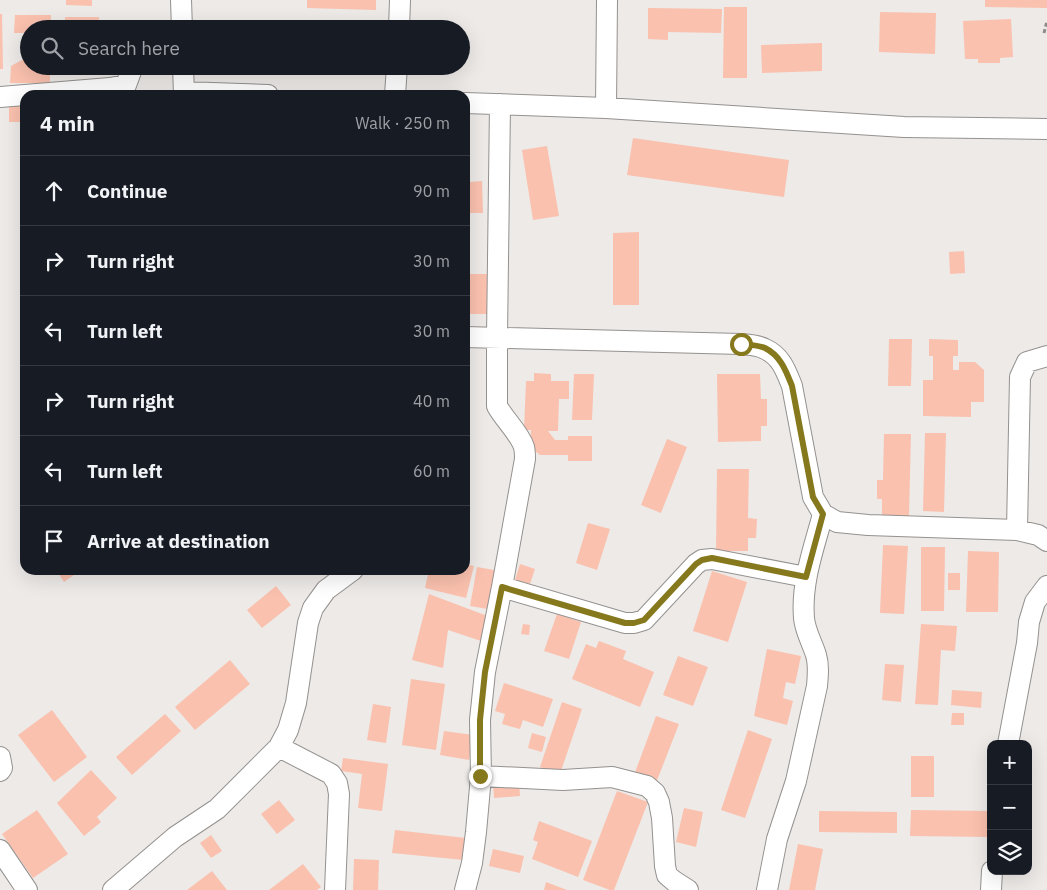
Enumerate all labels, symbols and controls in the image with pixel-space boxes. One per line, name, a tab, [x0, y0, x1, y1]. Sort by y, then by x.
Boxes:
search box	[20, 20, 470, 75]
icon: search	[38, 34, 66, 62]
text: Search here	[78, 36, 180, 60]
text: 4 min	[40, 109, 95, 137]
text: Walk · 250 m	[355, 113, 450, 133]
icon: ahead	[40, 177, 68, 205]
text: Continue	[87, 179, 167, 203]
text: 90 m	[413, 181, 450, 201]
icon: right	[40, 247, 68, 275]
text: Turn right	[87, 249, 174, 273]
text: 30 m	[413, 251, 450, 271]
icon: left	[40, 317, 68, 345]
text: Turn left	[87, 319, 163, 343]
text: 30 m	[413, 321, 450, 341]
route start	[730, 333, 753, 356]
icon: right	[40, 387, 68, 415]
text: Turn right	[87, 389, 174, 413]
text: 40 m	[413, 391, 450, 411]
icon: left	[40, 457, 68, 485]
text: Turn left	[87, 459, 163, 483]
text: 60 m	[413, 461, 450, 481]
icon: arrive	[40, 527, 68, 555]
text: Arrive at destination	[87, 529, 270, 553]
map controls	[987, 740, 1032, 875]
button: +	[987, 740, 1032, 785]
route end	[469, 765, 492, 788]
button: −	[987, 785, 1032, 830]
button: layers	[987, 830, 1032, 875]

